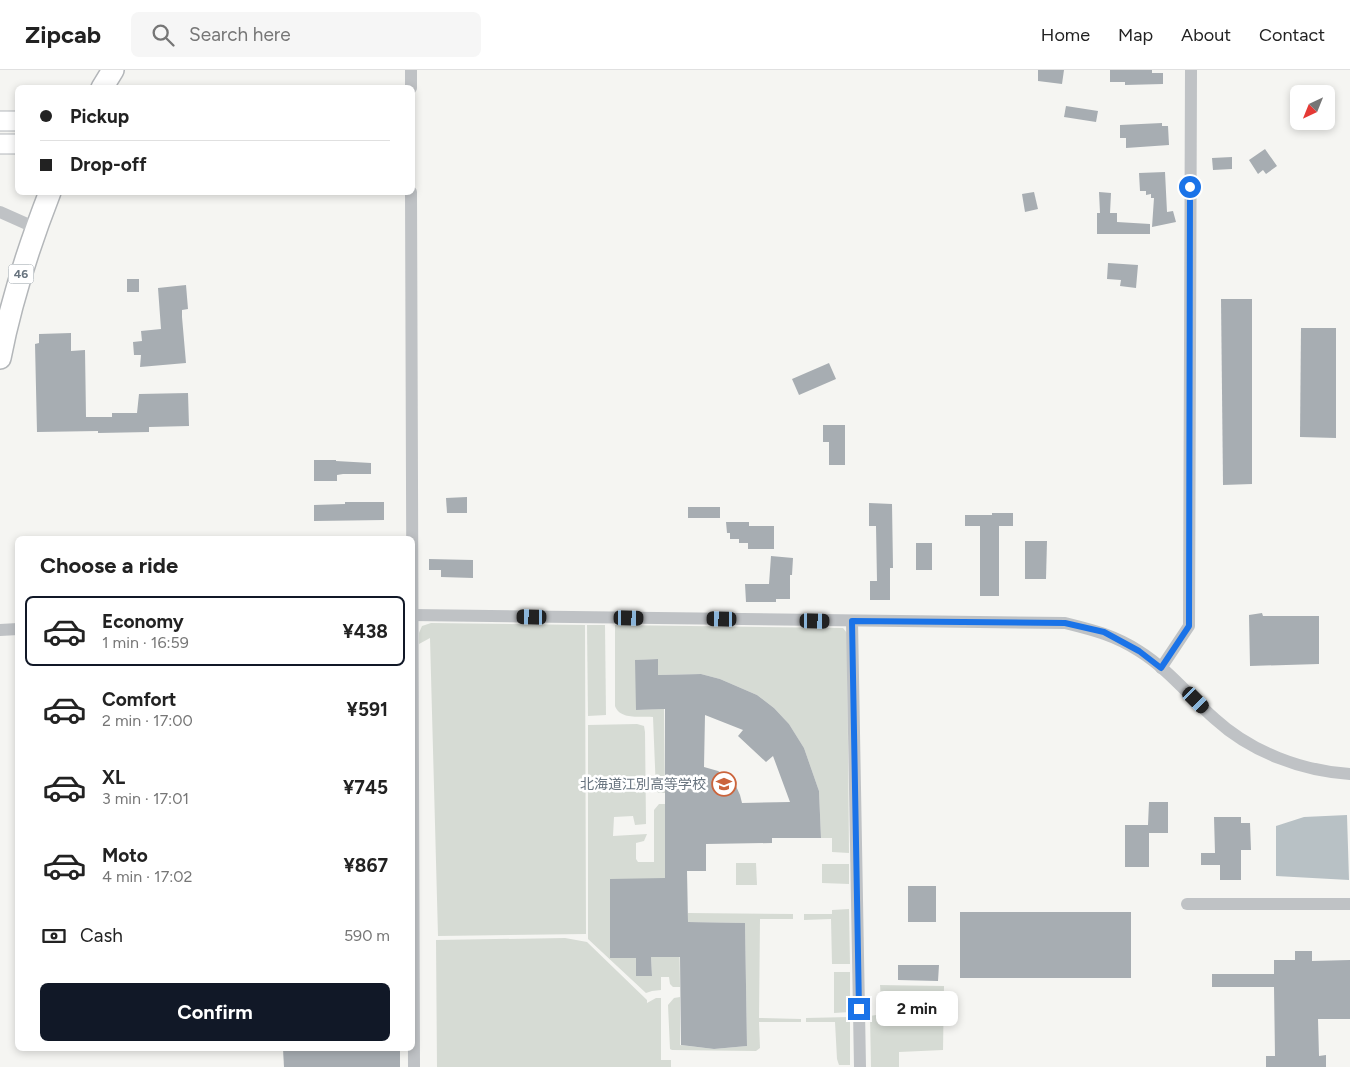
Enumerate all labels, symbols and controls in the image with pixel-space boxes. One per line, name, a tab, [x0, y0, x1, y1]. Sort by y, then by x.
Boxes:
search box	[131, 12, 481, 57]
text: Zipcab	[25, 20, 101, 49]
icon: search	[149, 21, 177, 49]
text: Search here	[189, 23, 291, 46]
text: Home	[1041, 24, 1090, 46]
text: Map	[1118, 24, 1153, 46]
text: About	[1181, 24, 1231, 46]
text: Contact	[1259, 24, 1325, 46]
north arrow	[1290, 85, 1335, 130]
map controls	[1290, 85, 1335, 130]
text: Pickup	[70, 105, 129, 128]
text: Drop-off	[70, 153, 147, 176]
route start	[1179, 176, 1201, 198]
road number: 46	[8, 264, 34, 283]
text: Choose a ride	[40, 552, 178, 579]
icon: car	[42, 609, 87, 654]
car	[516, 609, 547, 625]
text: Economy	[102, 610, 184, 633]
car	[613, 610, 644, 626]
car	[706, 611, 737, 627]
car	[799, 613, 830, 629]
text: ¥438	[342, 620, 388, 643]
text: 1 min · 16:59	[102, 633, 189, 652]
car	[1180, 684, 1211, 716]
icon: car	[42, 687, 87, 732]
text: Comfort	[102, 688, 177, 711]
text: ¥591	[347, 698, 388, 721]
text: 2 min · 17:00	[102, 711, 193, 730]
icon: car	[42, 765, 87, 810]
text: XL	[102, 766, 125, 789]
school or university icon: 北海道江別高等学校	[711, 771, 737, 797]
text: ¥745	[343, 776, 388, 799]
place label: 北海道江別高等学校	[580, 776, 706, 793]
text: 3 min · 17:01	[102, 789, 189, 808]
icon: car	[42, 843, 87, 888]
text: Moto	[102, 844, 148, 867]
text: ¥867	[343, 854, 388, 877]
text: 4 min · 17:02	[102, 867, 193, 886]
icon: cash	[40, 922, 68, 950]
text: Cash	[80, 924, 123, 947]
text: 590 m	[344, 926, 390, 945]
button: Confirm	[40, 983, 390, 1041]
callout: 2 min	[876, 992, 959, 1026]
route end	[848, 998, 870, 1020]
text: 2 min	[897, 999, 937, 1018]

